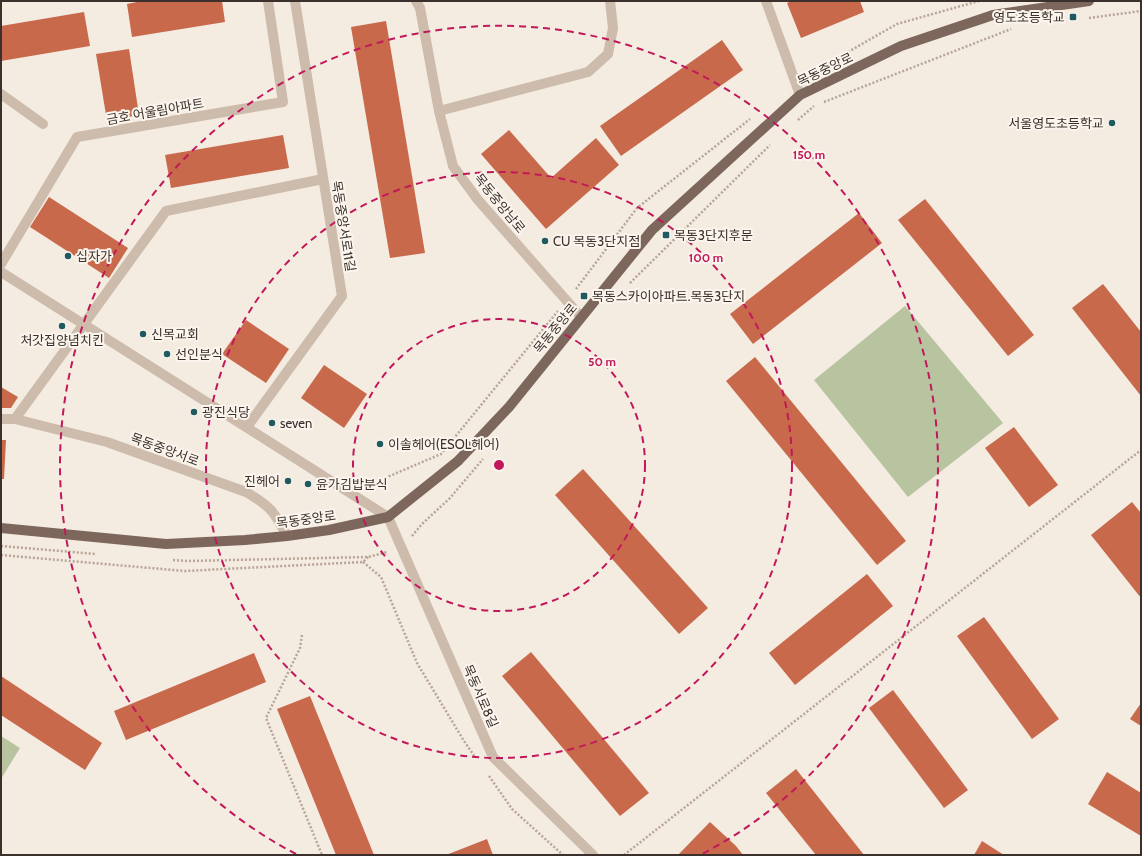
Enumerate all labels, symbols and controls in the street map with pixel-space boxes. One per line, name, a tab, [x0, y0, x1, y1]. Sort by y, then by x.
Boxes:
place label: 영도초등학교	[993, 9, 1065, 25]
marker: 영도초등학교	[1068, 12, 1078, 22]
street label: 목동중앙로	[795, 49, 855, 89]
street label: 금호 어울림아파트	[105, 95, 205, 127]
place label: 서울영도초등학교	[1008, 115, 1104, 131]
marker: 서울영도초등학교	[1107, 118, 1117, 128]
text: 150 m	[793, 147, 825, 162]
street label: 목동중앙남로	[471, 170, 529, 236]
street label: 목동중앙서로11길	[329, 179, 359, 273]
place label: 목동3단지후문	[674, 227, 753, 243]
marker: 목동3단지후문	[661, 230, 671, 240]
place label: CU 목동3단지점	[553, 233, 640, 249]
marker: CU 목동3단지점	[540, 236, 550, 246]
place label: 십자가	[76, 248, 112, 264]
text: 100 m	[689, 250, 723, 265]
marker: 십자가	[63, 251, 73, 261]
place label: 목동스카이아파트.목동3단지	[592, 288, 745, 304]
marker: 목동스카이아파트.목동3단지	[579, 291, 589, 301]
street label: 목동중앙로	[530, 300, 580, 356]
marker: 처갓집양념치킨	[57, 321, 67, 331]
place label: 신목교회	[151, 326, 199, 342]
marker: 신목교회	[138, 329, 148, 339]
place label: 처갓집양념치킨	[20, 332, 104, 348]
place label: 선인분식	[175, 346, 223, 362]
marker: 선인분식	[162, 349, 172, 359]
text: 50 m	[588, 354, 616, 369]
place label: 광진식당	[202, 404, 250, 420]
marker: 광진식당	[189, 407, 199, 417]
place label: seven	[280, 415, 312, 431]
marker: seven	[267, 418, 277, 428]
street label: 목동중앙서로	[129, 429, 201, 469]
place label: 이솔헤어(ESOL헤어)	[388, 436, 499, 452]
marker: 이솔헤어(ESOL헤어)	[375, 439, 385, 449]
centre of rings	[492, 458, 506, 472]
place label: 진헤어	[244, 473, 280, 489]
marker: 진헤어	[283, 476, 293, 486]
place label: 윤가김밥분식	[316, 476, 388, 492]
marker: 윤가김밥분식	[303, 479, 313, 489]
street label: 목동중앙로	[275, 507, 337, 531]
street label: 목동서로8길	[460, 662, 502, 730]

